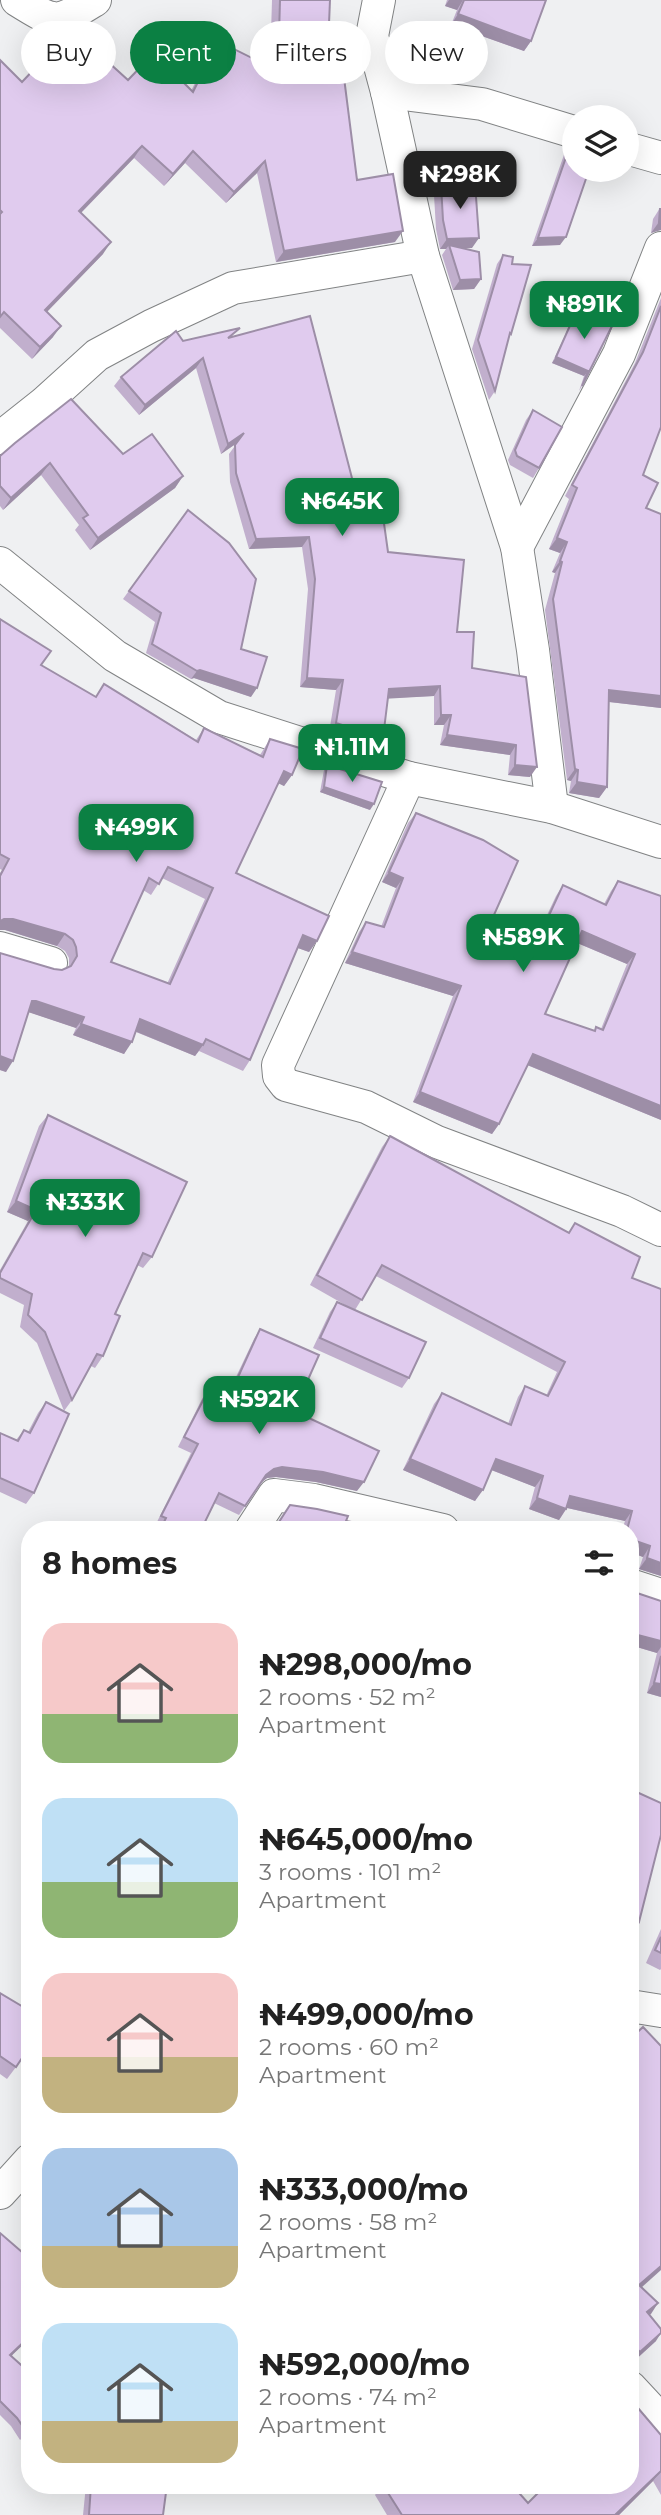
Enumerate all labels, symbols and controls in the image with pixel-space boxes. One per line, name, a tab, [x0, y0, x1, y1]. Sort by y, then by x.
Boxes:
chip: Buy	[21, 21, 116, 84]
chip: Rent	[130, 21, 236, 84]
chip: Filters	[250, 21, 371, 84]
chip: New	[385, 21, 488, 84]
map controls	[562, 105, 639, 182]
button: layers	[562, 105, 639, 182]
pin: ₦298K	[411, 152, 509, 211]
text: ₦298K	[419, 160, 501, 188]
pin: ₦891K	[535, 282, 633, 341]
text: ₦891K	[546, 290, 622, 318]
pin: ₦645K	[293, 478, 391, 538]
text: ₦645K	[301, 487, 383, 515]
pin: ₦1.11M	[295, 724, 409, 784]
text: ₦1.11M	[314, 733, 390, 761]
pin: ₦499K	[87, 804, 185, 864]
text: ₦499K	[95, 813, 177, 841]
pin: ₦589K	[474, 914, 572, 974]
text: ₦589K	[482, 923, 564, 951]
pin: ₦333K	[36, 1180, 134, 1239]
text: ₦333K	[46, 1188, 124, 1216]
pin: ₦592K	[210, 1376, 308, 1436]
text: ₦592K	[219, 1385, 299, 1413]
icon: filters	[580, 1544, 618, 1582]
text: 8 homes	[42, 1545, 177, 1582]
text: ₦298,000/mo	[259, 1646, 472, 1683]
icon: home	[98, 1651, 182, 1735]
text: 2 rooms · 52 m²	[259, 1683, 436, 1711]
text: Apartment	[259, 1711, 387, 1739]
text: ₦645,000/mo	[259, 1821, 473, 1858]
icon: home	[98, 1826, 182, 1910]
text: 3 rooms · 101 m²	[259, 1858, 441, 1886]
text: Apartment	[259, 1886, 387, 1914]
text: ₦499,000/mo	[259, 1996, 474, 2033]
icon: home	[98, 2001, 182, 2085]
text: 2 rooms · 60 m²	[259, 2033, 439, 2061]
text: Apartment	[259, 2061, 387, 2089]
text: ₦333,000/mo	[259, 2171, 468, 2208]
icon: home	[98, 2176, 182, 2260]
text: 2 rooms · 58 m²	[259, 2208, 437, 2236]
text: Apartment	[259, 2236, 387, 2264]
text: ₦592,000/mo	[259, 2346, 470, 2383]
icon: home	[98, 2351, 182, 2435]
text: 2 rooms · 74 m²	[259, 2383, 437, 2411]
text: Apartment	[259, 2411, 387, 2439]

